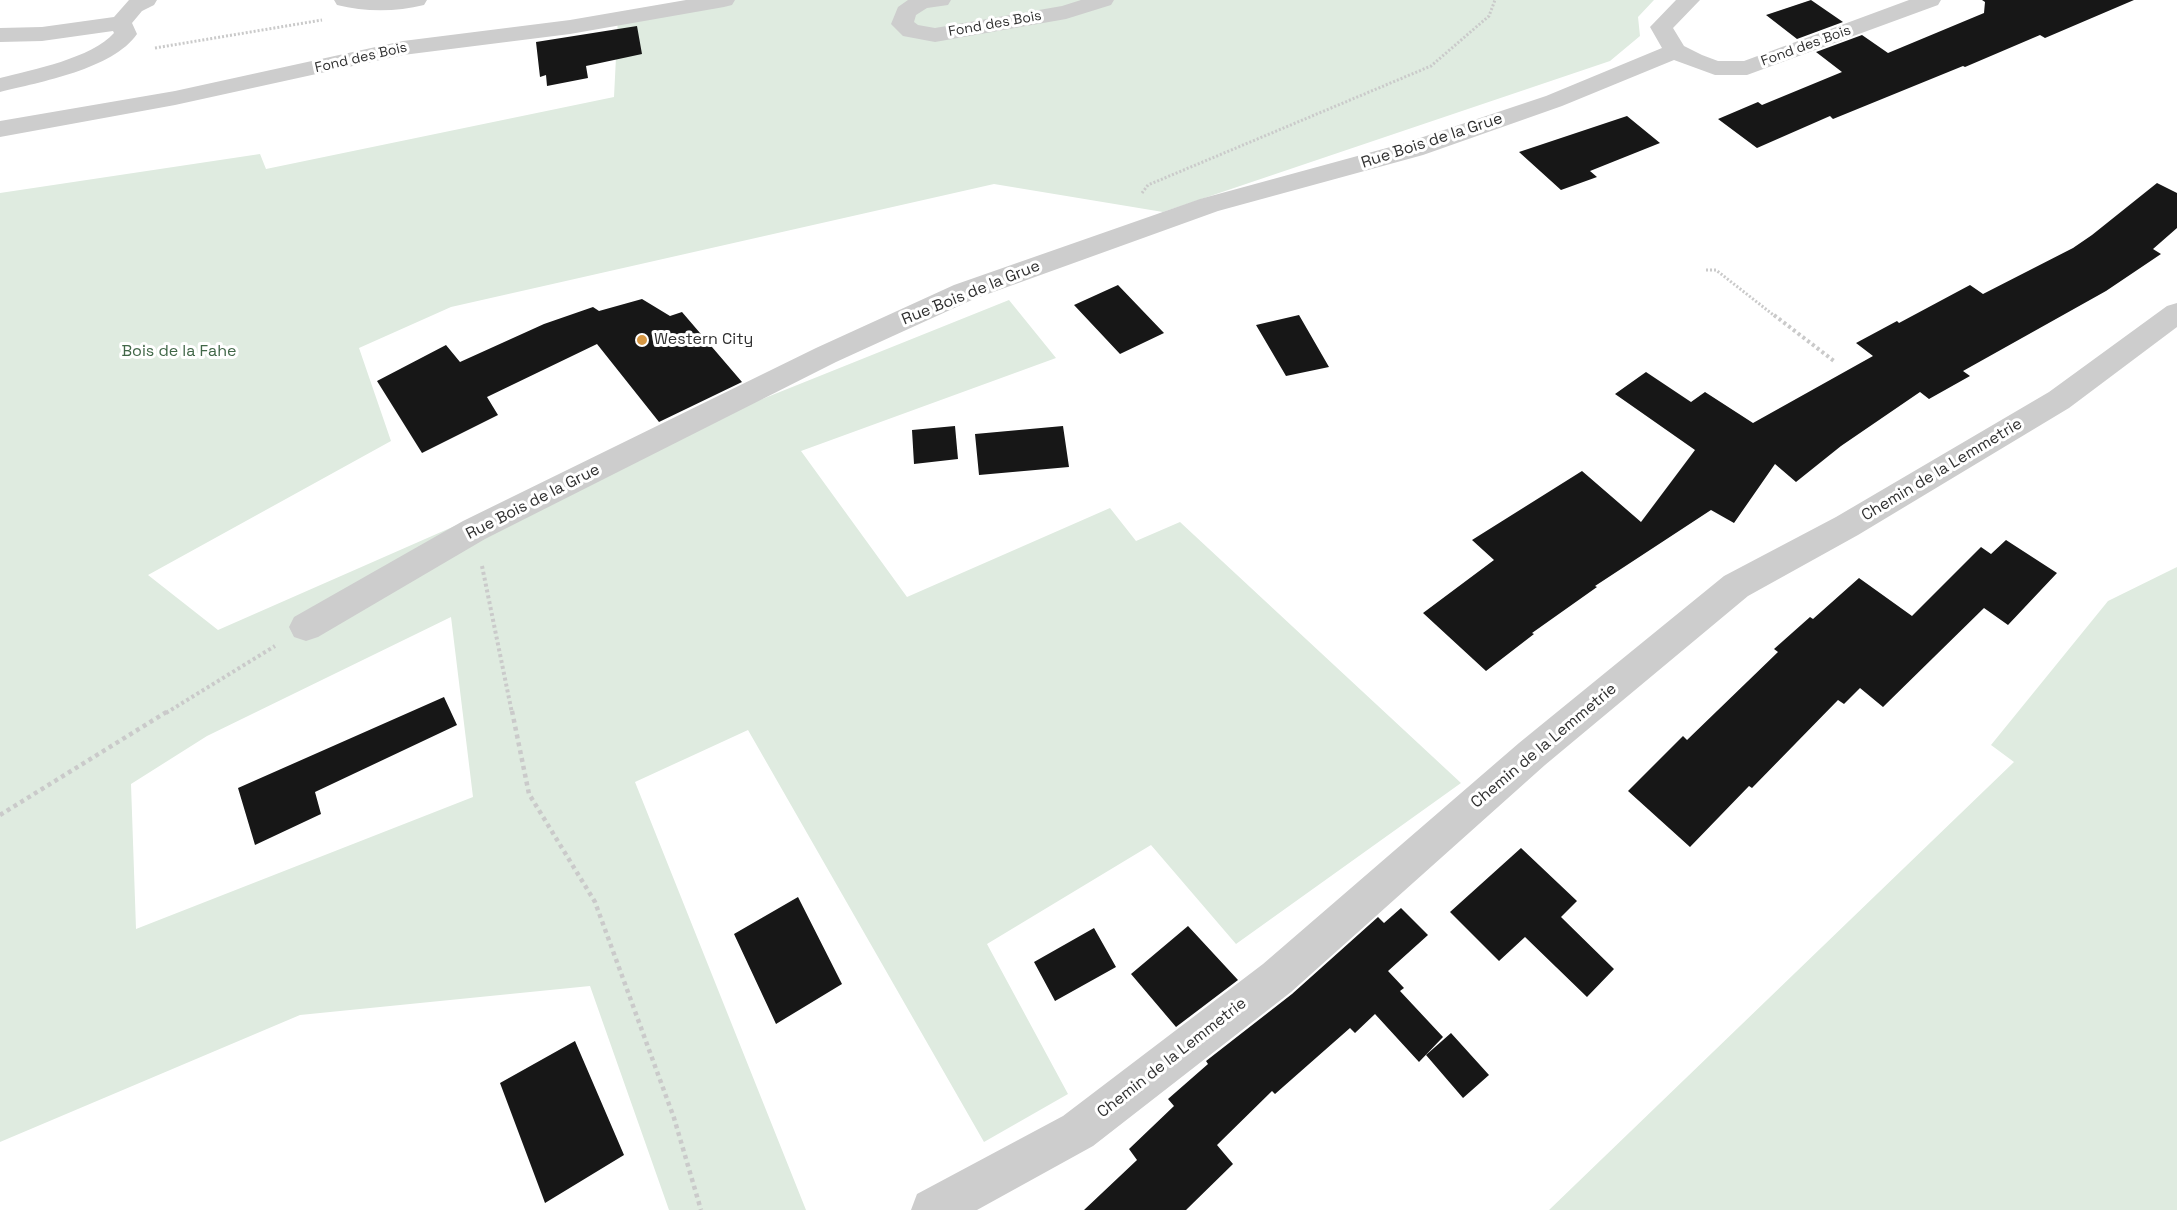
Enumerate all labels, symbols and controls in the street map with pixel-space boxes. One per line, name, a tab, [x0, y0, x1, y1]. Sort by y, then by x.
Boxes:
street label: Fond des Bois	[947, 8, 1043, 40]
street label: Fond des Bois	[1759, 22, 1853, 70]
street label: Fond des Bois	[313, 39, 409, 77]
street label: Rue Bois de la Grue	[1359, 109, 1505, 173]
street label: Rue Bois de la Grue	[899, 256, 1043, 330]
place label: Western City	[654, 330, 753, 350]
marker: Western City	[635, 333, 649, 347]
park label: Bois de la Fahe	[121, 342, 237, 362]
street label: Chemin de la Lemmetrie	[1858, 414, 2026, 526]
street label: Rue Bois de la Grue	[463, 460, 603, 544]
street label: Chemin de la Lemmetrie	[1467, 680, 1621, 812]
street label: Chemin de la Lemmetrie	[1094, 994, 1250, 1122]

